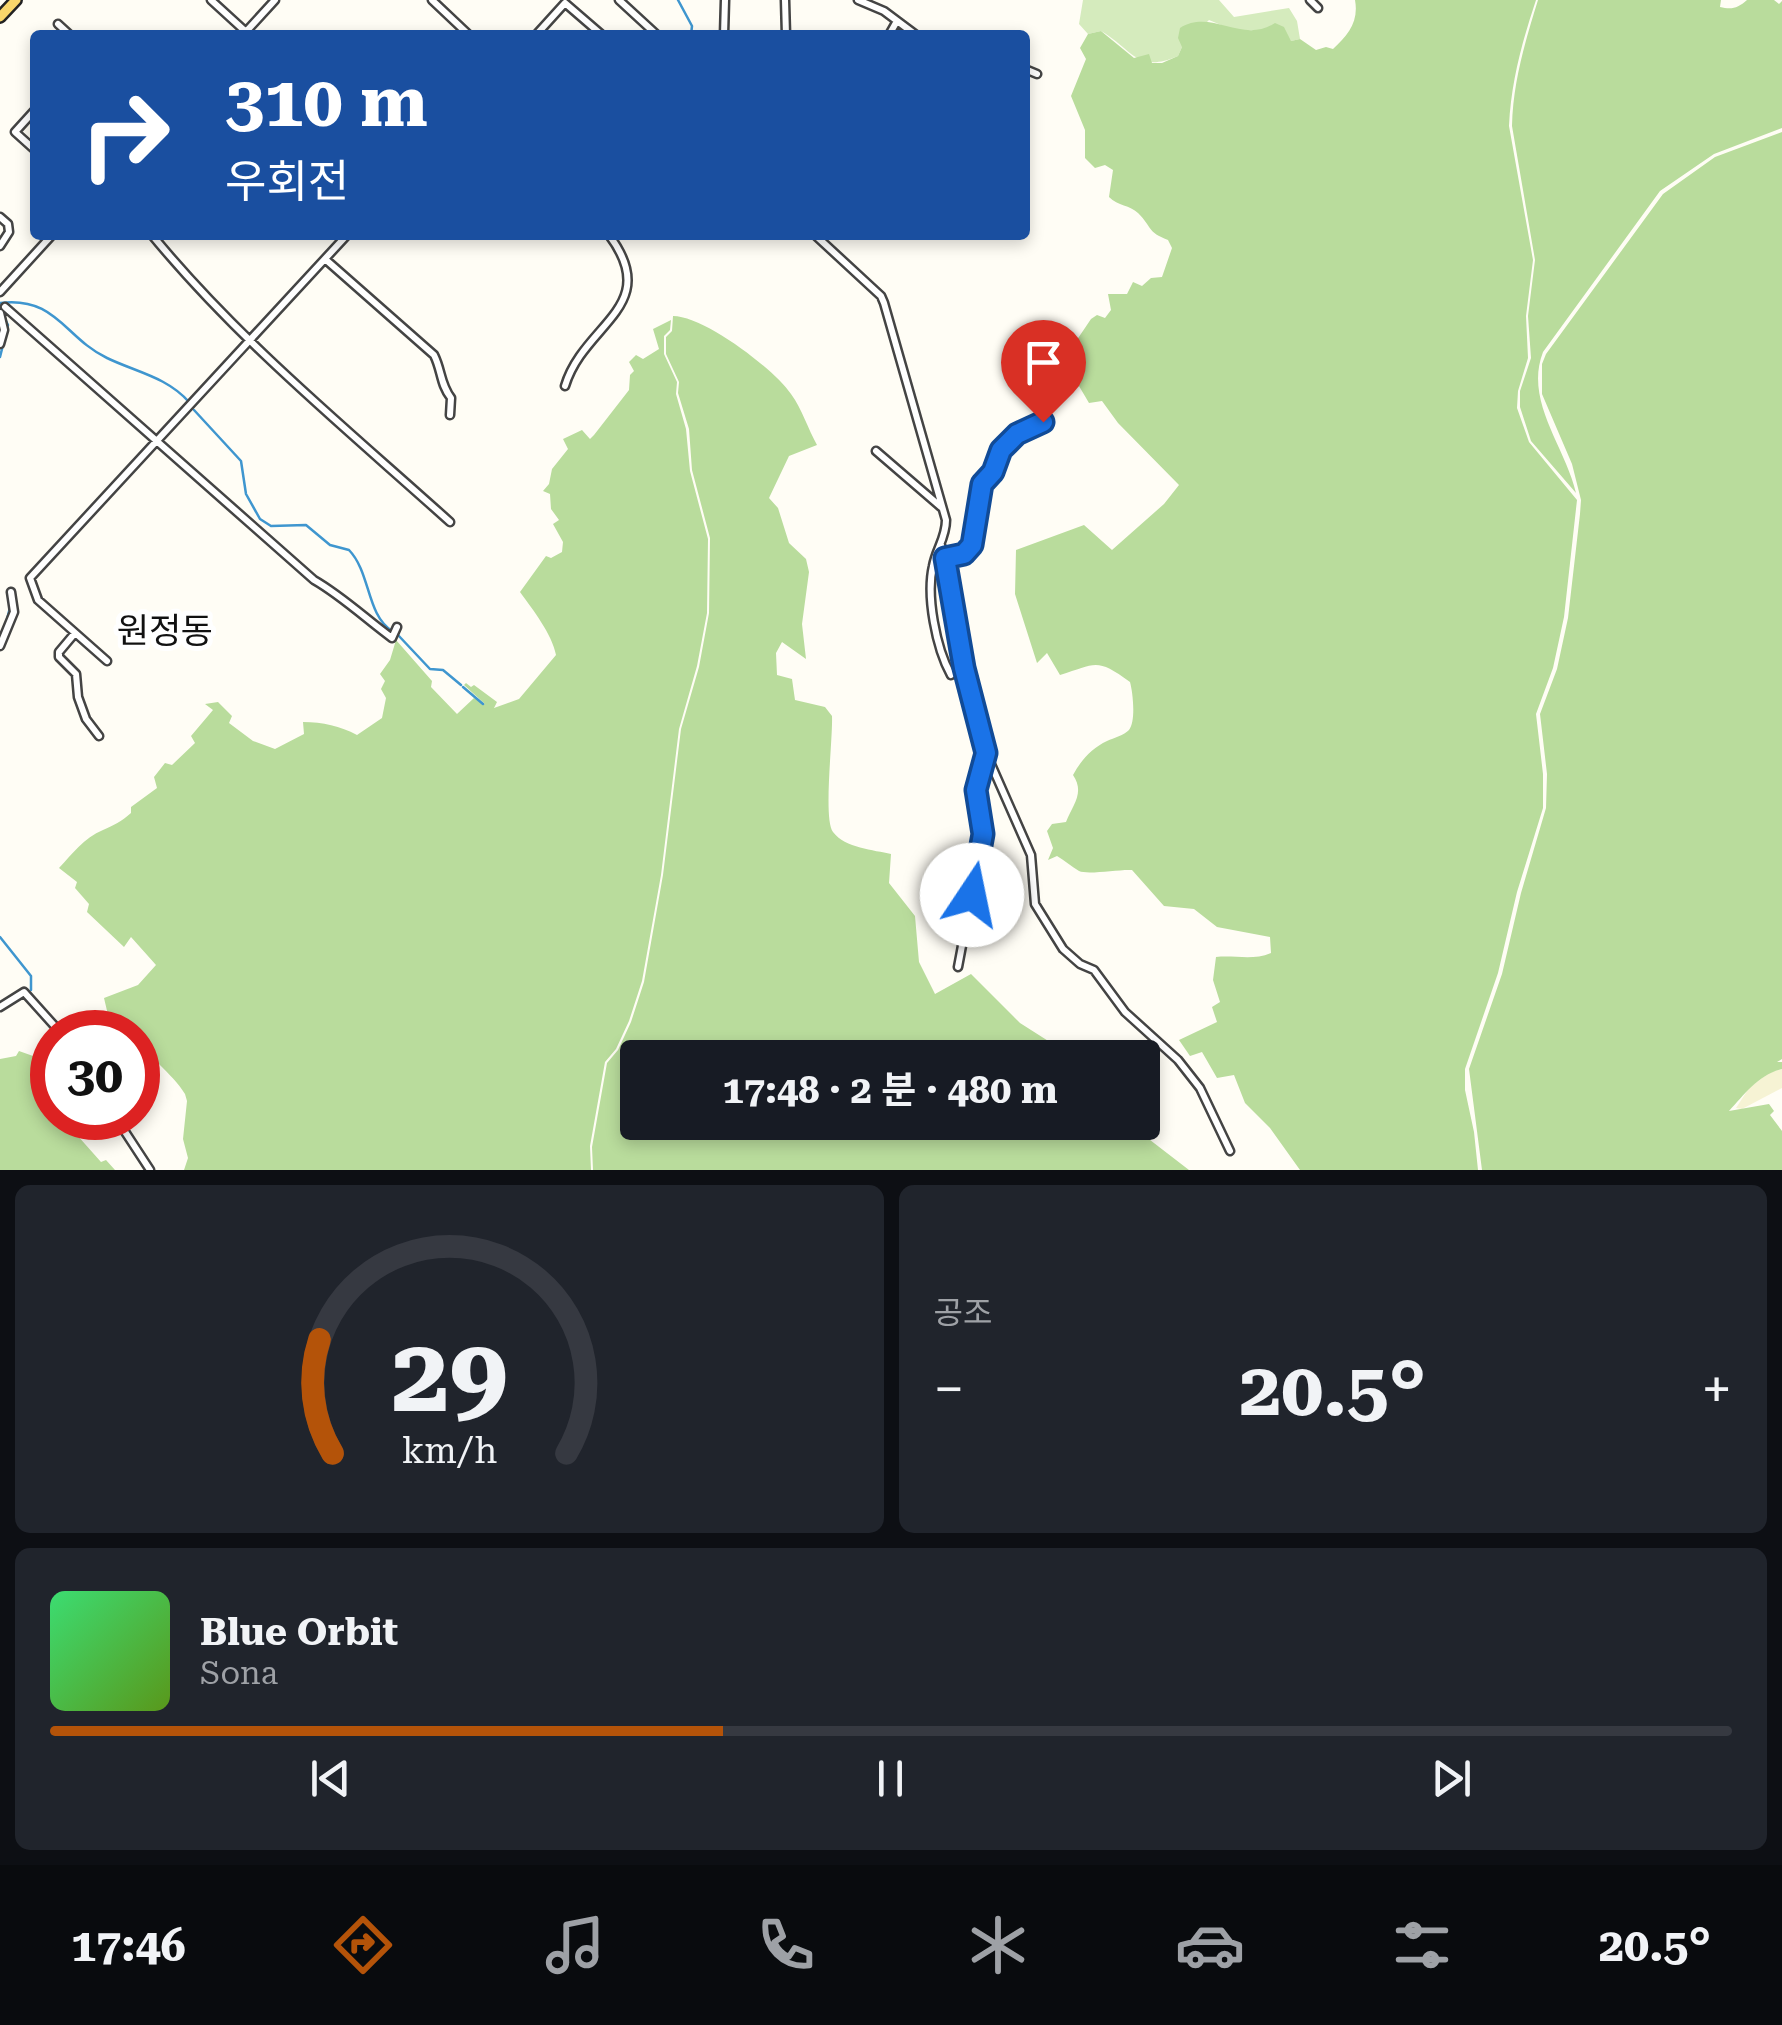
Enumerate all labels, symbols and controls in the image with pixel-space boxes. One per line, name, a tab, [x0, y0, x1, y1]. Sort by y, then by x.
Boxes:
text: 310 m	[225, 61, 428, 143]
icon: right	[60, 70, 190, 200]
text: 우회전	[225, 155, 349, 208]
pin	[1001, 320, 1086, 423]
icon: arrive	[1016, 335, 1071, 390]
district label: 원정동	[117, 611, 213, 652]
position arrow	[920, 843, 1024, 947]
speed limit sign: 30	[30, 1010, 160, 1140]
text: 17:48 · 2 분 · 480 m	[722, 1068, 1058, 1112]
text: 공조	[934, 1294, 992, 1332]
text: 29	[391, 1315, 507, 1436]
text: 20.5°	[1239, 1345, 1426, 1433]
text: −	[934, 1357, 964, 1421]
text: +	[1701, 1357, 1732, 1421]
text: km/h	[401, 1430, 497, 1472]
text: Blue Orbit	[200, 1610, 398, 1654]
text: Sona	[200, 1654, 278, 1692]
icon: previous	[303, 1751, 358, 1806]
icon: pause	[863, 1751, 918, 1806]
icon: next	[1424, 1751, 1479, 1806]
icon: directions	[328, 1910, 398, 1980]
icon: music	[540, 1910, 610, 1980]
icon: phone	[751, 1910, 821, 1980]
icon: climate	[963, 1910, 1033, 1980]
icon: car	[1175, 1910, 1245, 1980]
icon: filters	[1387, 1910, 1457, 1980]
text: 17:46	[71, 1919, 186, 1972]
text: 20.5°	[1599, 1919, 1711, 1972]

